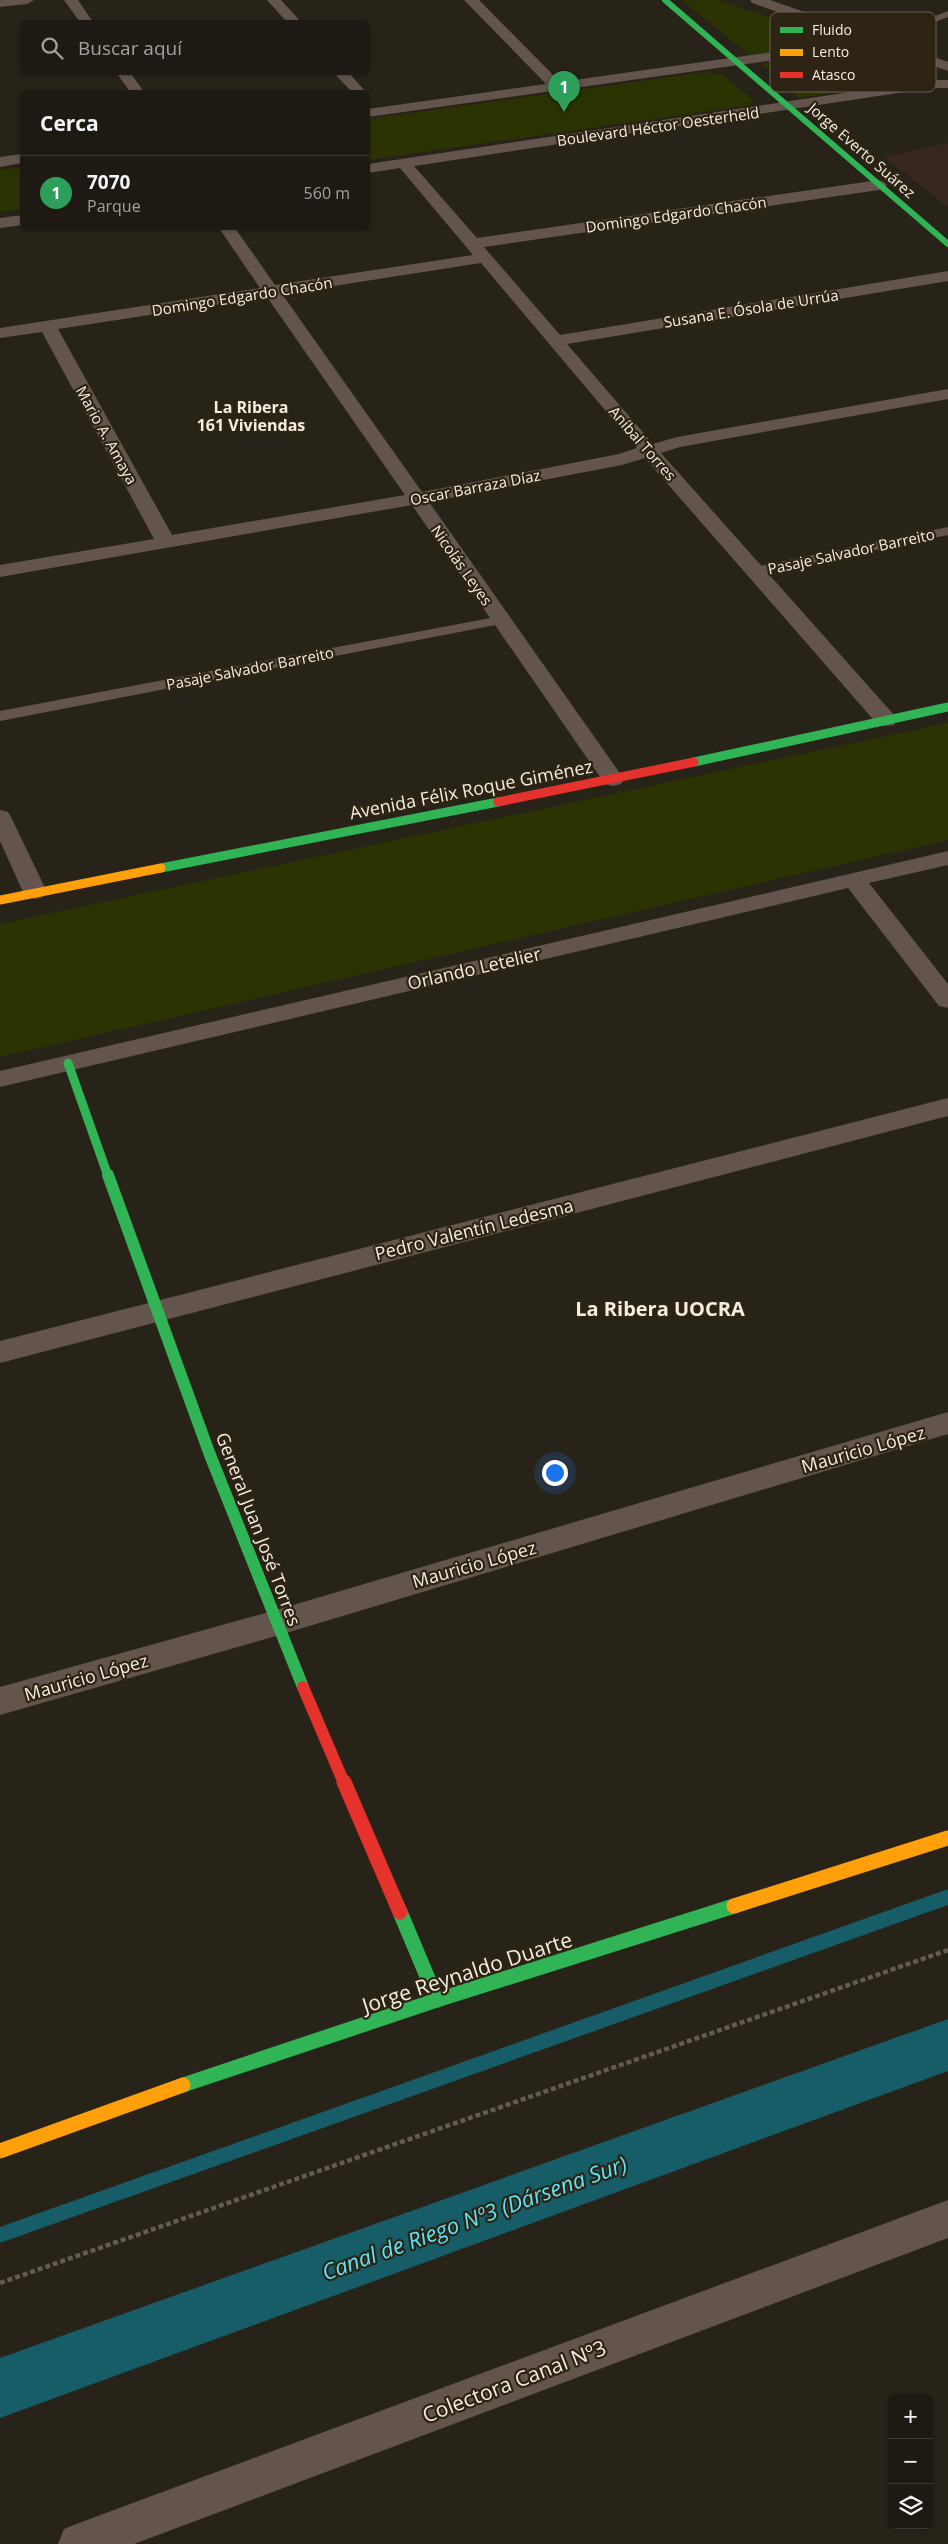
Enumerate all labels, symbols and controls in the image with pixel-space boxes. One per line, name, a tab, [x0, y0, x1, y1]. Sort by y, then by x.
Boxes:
legend	[770, 12, 936, 92]
search box	[20, 20, 370, 75]
text: Fluido	[812, 20, 852, 39]
icon: search	[38, 34, 66, 62]
text: Buscar aquí	[78, 35, 182, 61]
text: Lento	[812, 42, 849, 61]
text: Atasco	[812, 65, 855, 84]
pin: 1	[548, 71, 580, 112]
street label: Jorge Everto Suárez	[803, 97, 920, 202]
street label: Boulevard Héctor Oesterheld	[556, 102, 760, 150]
text: Cerca	[40, 109, 99, 137]
text: 7070	[87, 169, 130, 195]
text: 1	[51, 182, 61, 204]
text: 560 m	[304, 182, 350, 204]
street label: Domingo Edgardo Chacón	[584, 191, 768, 237]
text: Parque	[87, 195, 141, 217]
street label: Domingo Edgardo Chacón	[150, 272, 334, 320]
street label: Susana E. Ósola de Urrúa	[662, 284, 840, 332]
street label: Mario A. Amaya	[72, 382, 142, 488]
district label: La Ribera 161 Viviendas	[197, 396, 305, 436]
street label: Aníbal Torres	[605, 401, 681, 485]
street label: Oscar Barraza Díaz	[408, 465, 542, 509]
street label: Nicolás Leyes	[427, 521, 497, 609]
street label: Pasaje Salvador Barreito	[766, 524, 936, 578]
street label: Pasaje Salvador Barreito	[165, 642, 335, 694]
street label: Avenida Félix Roque Giménez	[347, 754, 595, 824]
street label: Orlando Letelier	[405, 941, 544, 995]
street label: Pedro Valentín Ledesma	[372, 1193, 576, 1265]
district label: La Ribera UOCRA	[575, 1295, 745, 1322]
street label: Mauricio López	[798, 1420, 928, 1478]
street label: General Juan José Torres	[211, 1429, 307, 1629]
your location	[542, 1460, 568, 1486]
street label: Mauricio López	[409, 1535, 539, 1593]
street label: Mauricio López	[21, 1648, 151, 1706]
street label: Jorge Reynaldo Duarte	[357, 1925, 576, 2020]
water label: Canal de Riego Nº3 (Dársena Sur)	[317, 2148, 631, 2286]
street label: Colectora Canal Nº3	[418, 2333, 610, 2429]
map controls	[888, 2394, 933, 2529]
button: +	[888, 2394, 933, 2439]
button: −	[888, 2439, 933, 2484]
button: layers	[888, 2484, 933, 2529]

